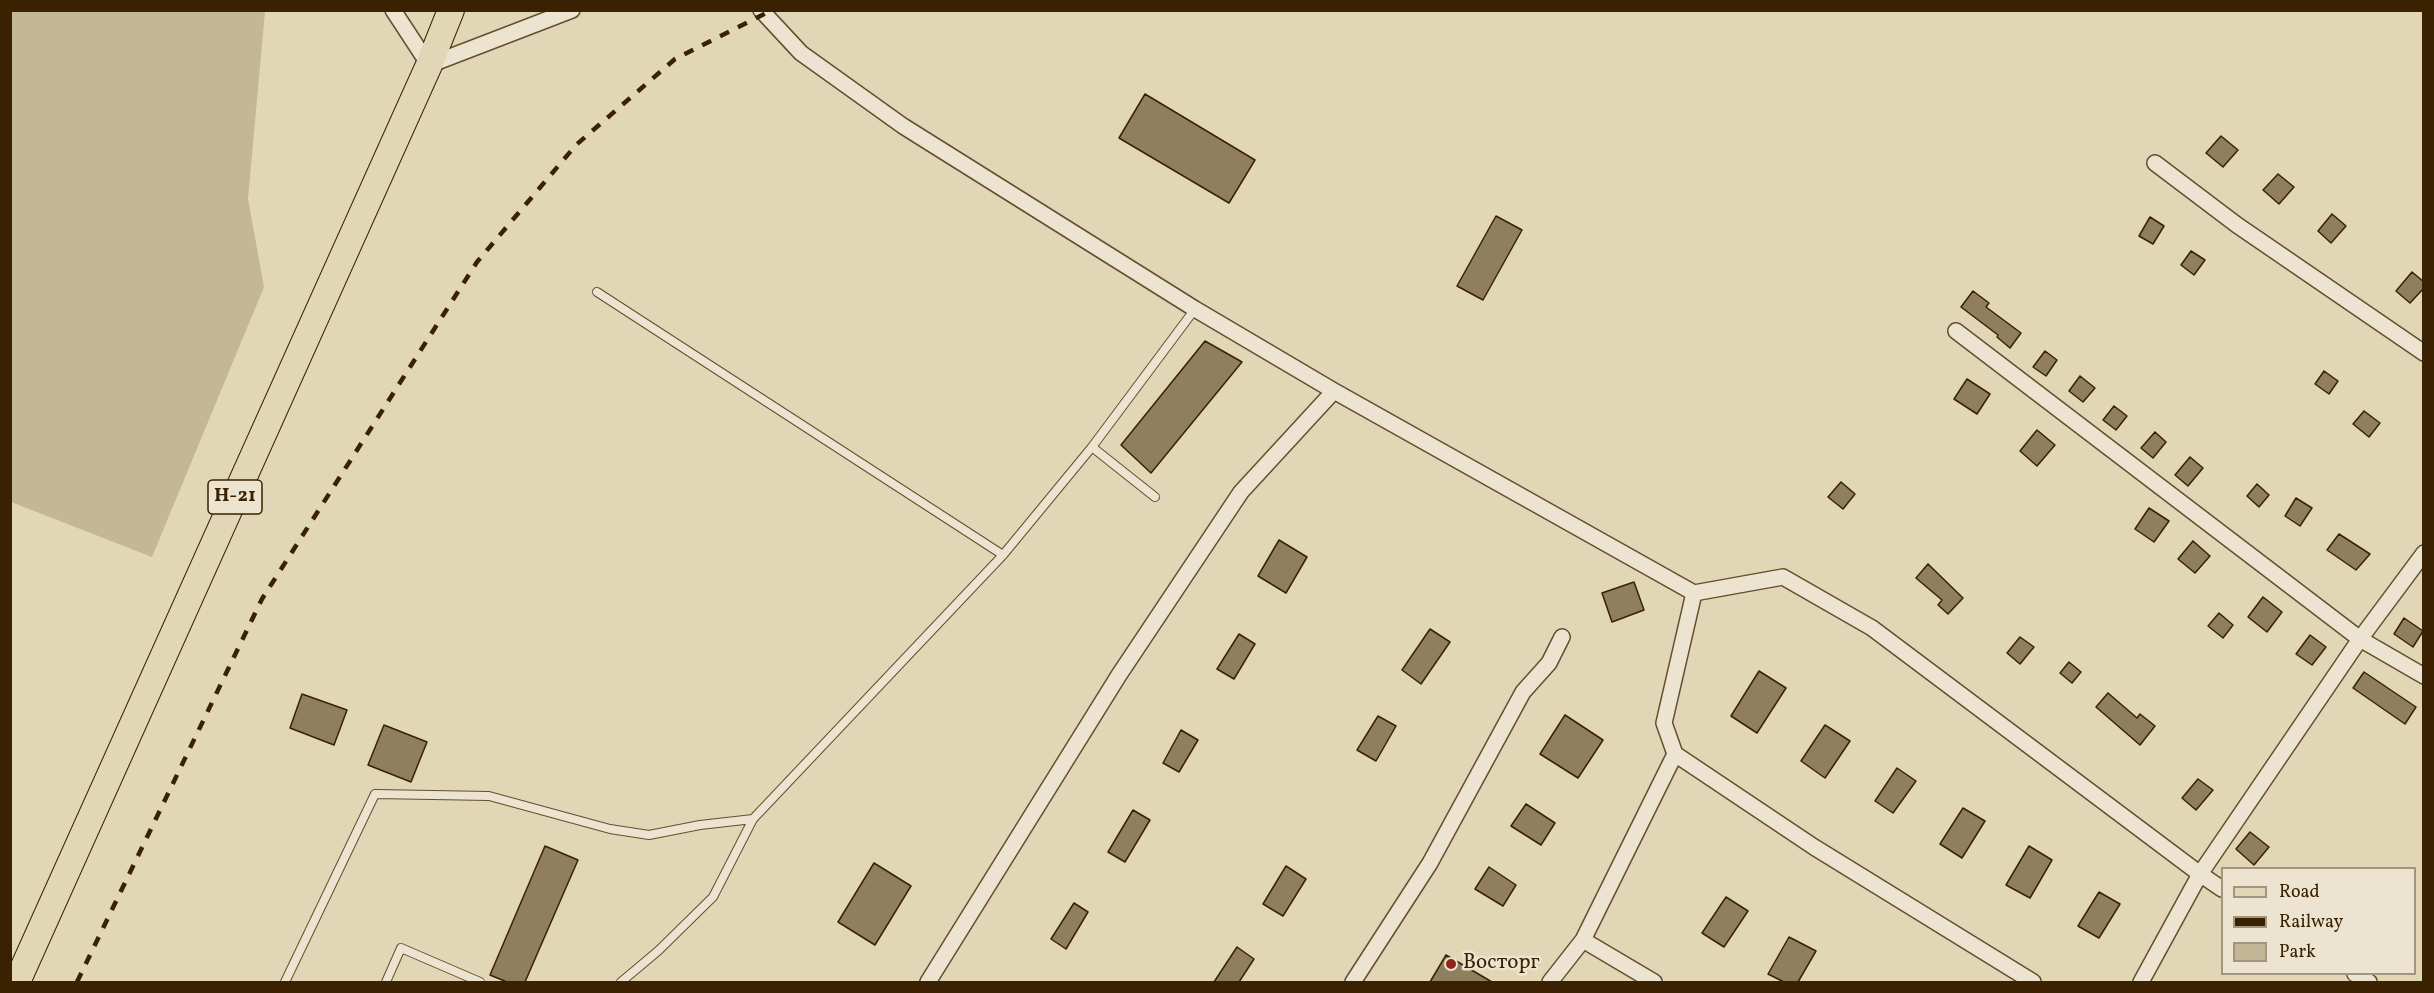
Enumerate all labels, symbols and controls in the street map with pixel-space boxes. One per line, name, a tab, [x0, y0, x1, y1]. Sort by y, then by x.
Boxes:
road number: Н-21	[208, 480, 262, 514]
legend	[2221, 867, 2416, 975]
text: Road	[2279, 880, 2320, 905]
text: Railway	[2279, 910, 2343, 935]
text: Park	[2279, 940, 2316, 965]
place label: Восторг	[1463, 951, 1540, 977]
marker: Восторг	[1444, 957, 1458, 971]

